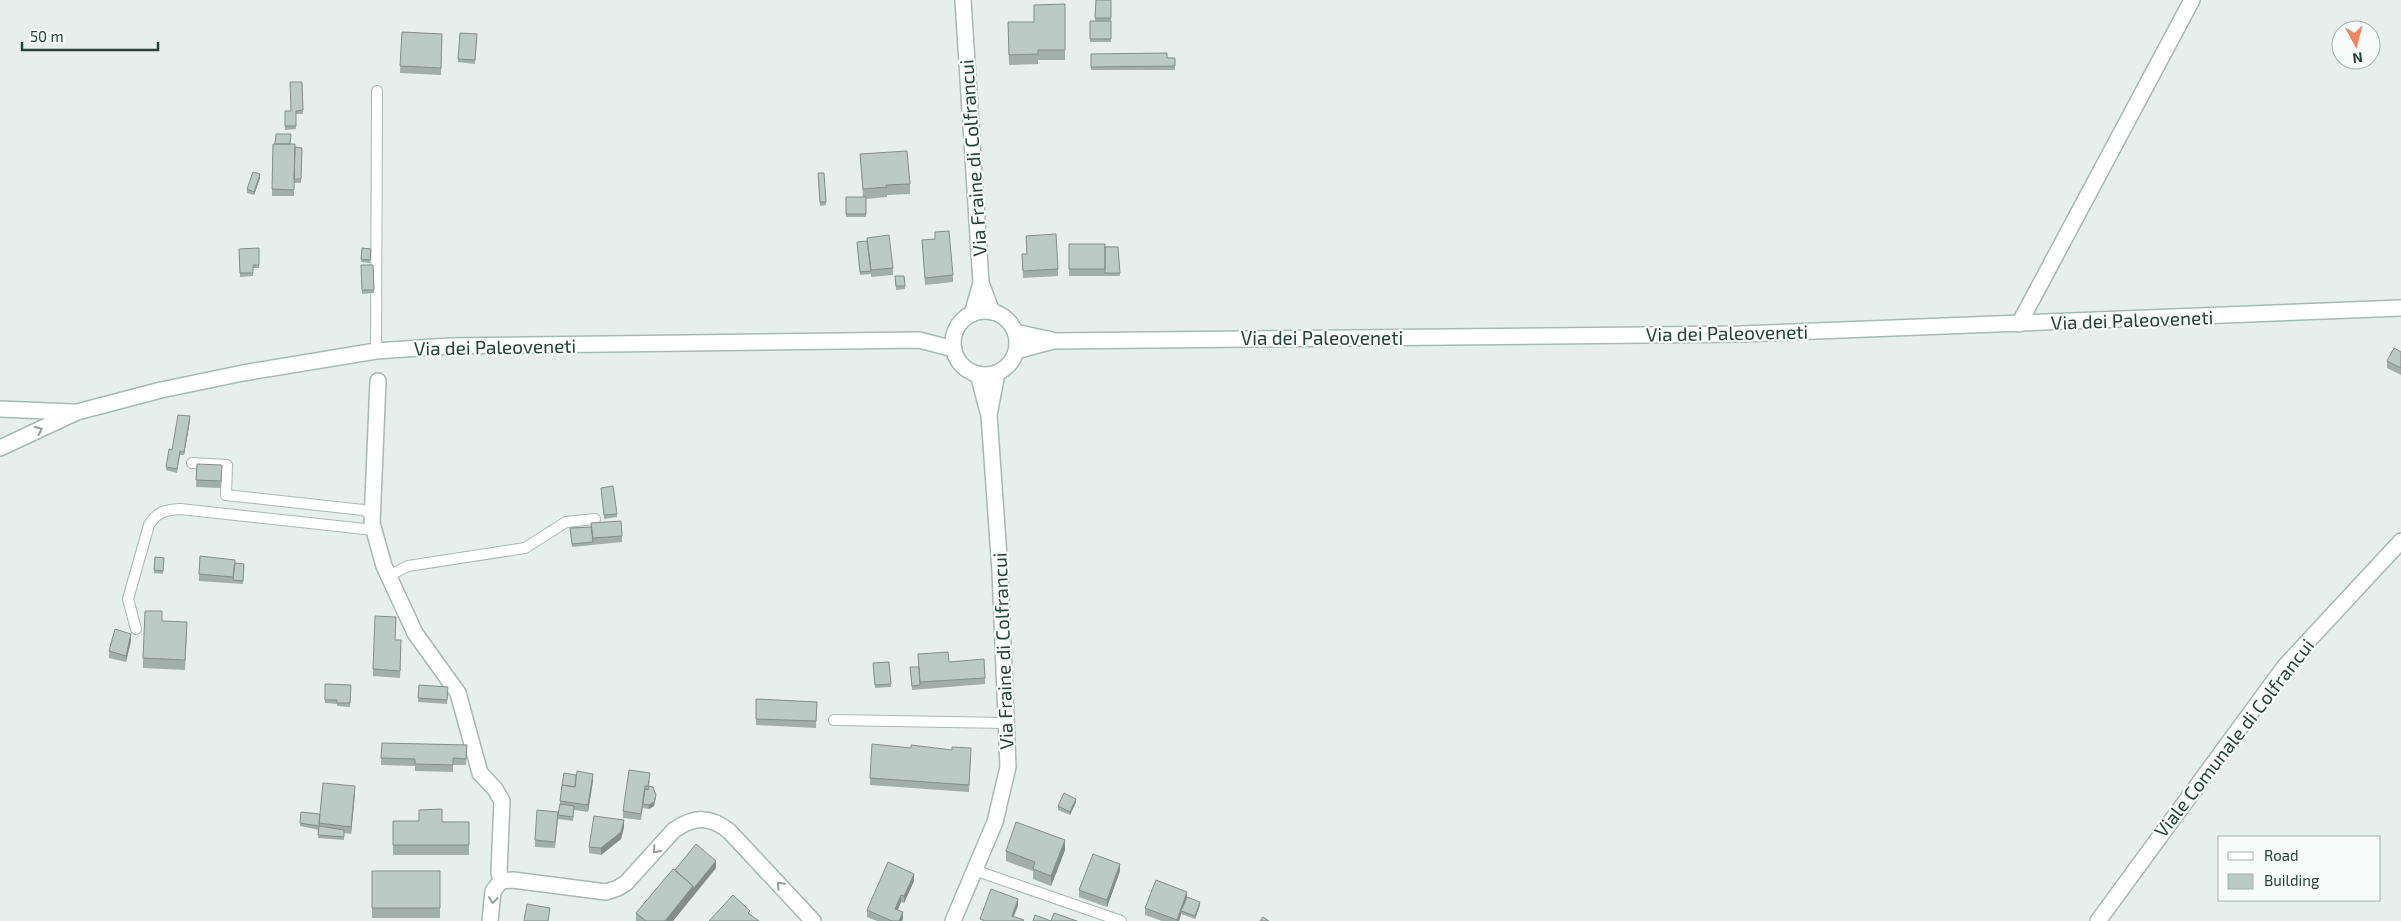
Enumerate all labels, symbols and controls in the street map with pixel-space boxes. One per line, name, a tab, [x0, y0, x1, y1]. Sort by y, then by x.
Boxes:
scale bar	[22, 20, 159, 52]
north arrow	[2331, 20, 2381, 70]
text: 50 m	[30, 27, 64, 45]
text: N	[2352, 49, 2364, 67]
street label: Via Fraine di Colfrancui	[954, 59, 991, 257]
street label: Via dei Paleoveneti	[2050, 305, 2214, 334]
street label: Via dei Paleoveneti	[1646, 320, 1808, 345]
street label: Via dei Paleoveneti	[1241, 326, 1403, 349]
street label: Via dei Paleoveneti	[414, 334, 576, 359]
one-way arrow	[34, 426, 43, 437]
street label: Via Fraine di Colfrancui	[988, 552, 1017, 750]
street label: Viale Comunale di Colfrancui	[2149, 634, 2318, 842]
legend	[2218, 836, 2381, 901]
one-way arrow	[653, 844, 662, 853]
text: Road	[2264, 846, 2299, 864]
text: Building	[2264, 871, 2320, 889]
one-way arrow	[777, 882, 786, 891]
one-way arrow	[488, 895, 498, 904]

